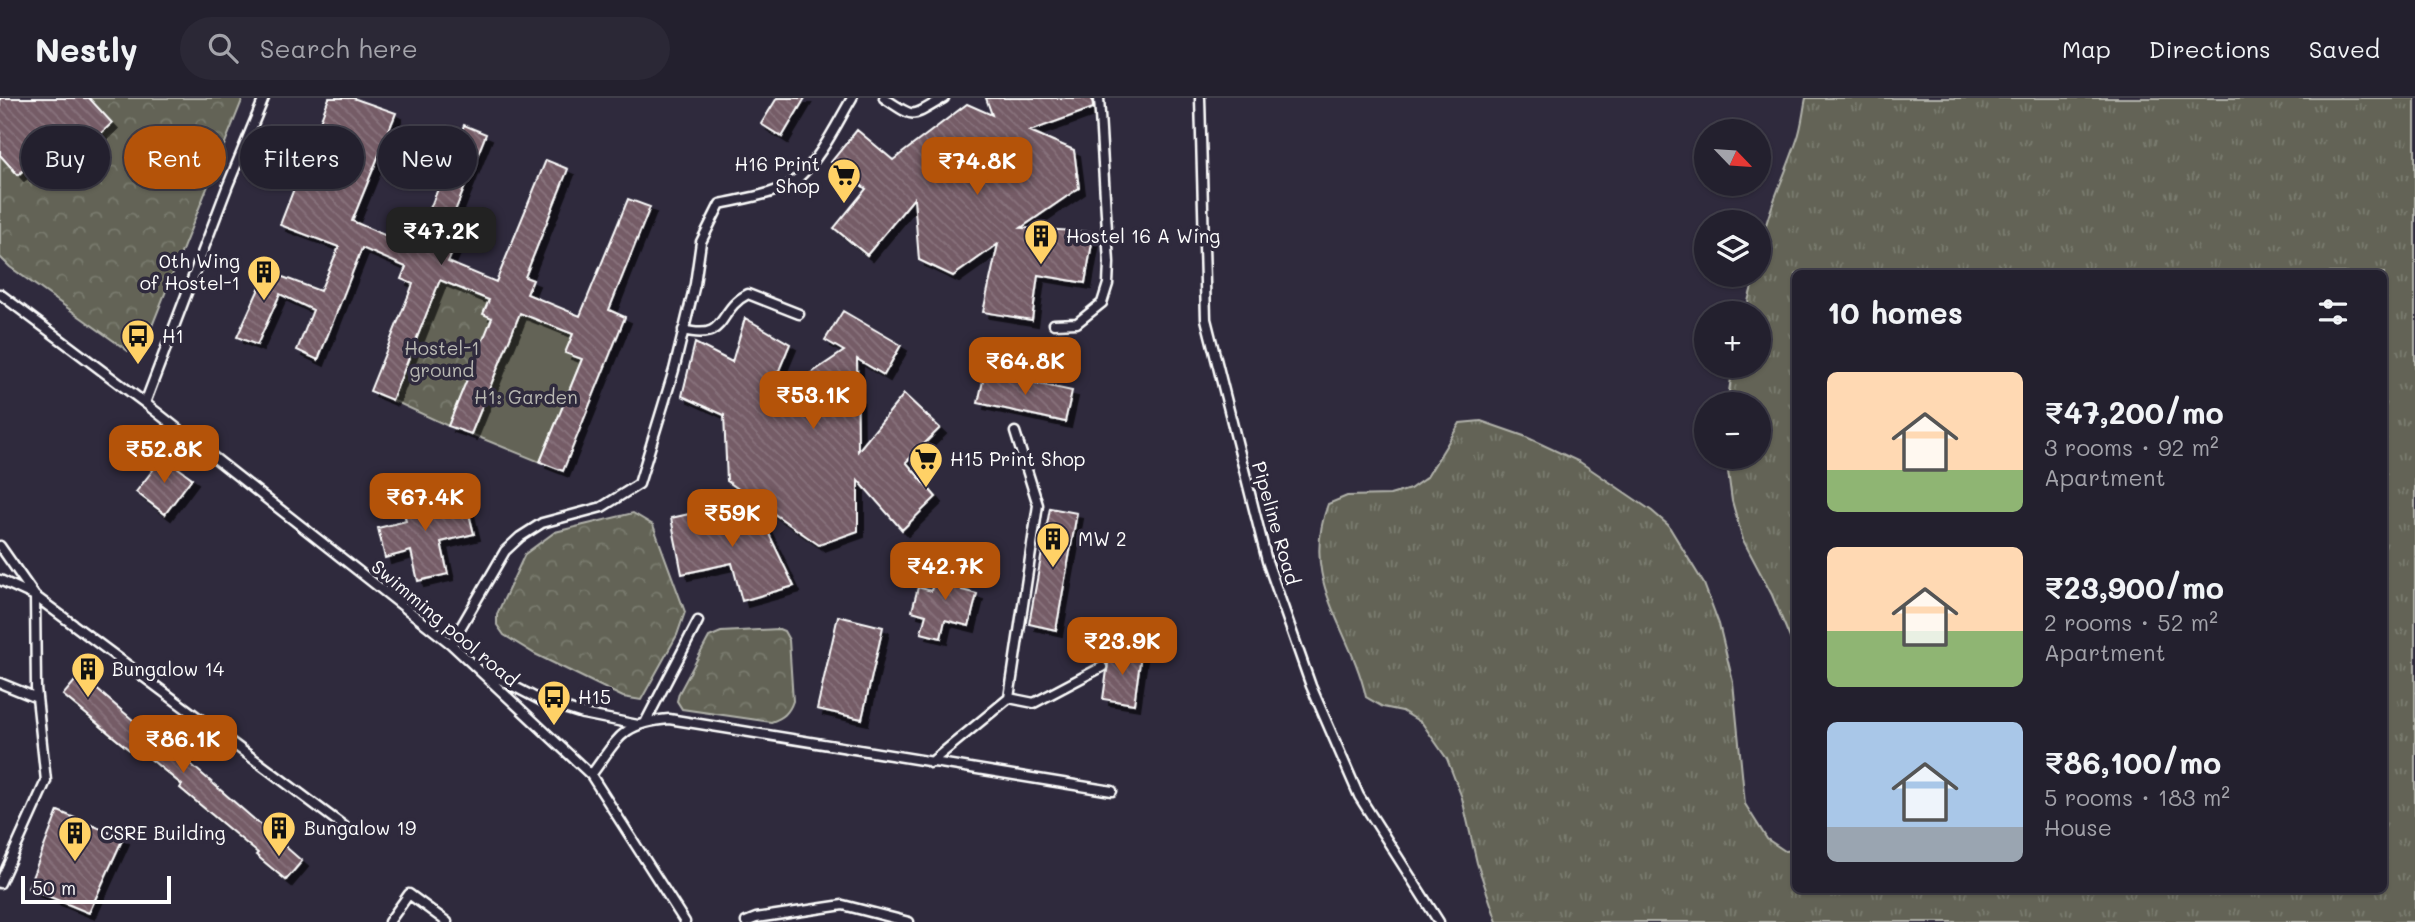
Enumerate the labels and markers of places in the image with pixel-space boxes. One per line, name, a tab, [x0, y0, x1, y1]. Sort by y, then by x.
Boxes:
pin: ₹74.8K	[920, 138, 1034, 197]
place label: H16 Print Shop	[735, 151, 820, 198]
supermarket icon: H16 Print Shop	[825, 156, 863, 205]
pin: ₹47.2K	[384, 208, 498, 267]
building icon: Hostel 16 A Wing	[1022, 217, 1060, 266]
place label: Hostel 16 A Wing	[1066, 223, 1220, 248]
place label: 0th Wing of Hostel-1	[140, 248, 240, 295]
building icon: 0th Wing of Hostel-1	[245, 253, 283, 302]
bus stop icon: H1	[119, 317, 157, 366]
place label: H1	[162, 323, 184, 348]
pin: ₹64.8K	[968, 338, 1082, 397]
pin: ₹53.1K	[756, 372, 870, 431]
pin: ₹52.8K	[107, 426, 221, 485]
supermarket icon: H15 Print Shop	[907, 440, 945, 489]
place label: H15 Print Shop	[950, 446, 1086, 471]
pin: ₹67.4K	[368, 474, 482, 533]
pin: ₹59K	[691, 490, 773, 549]
building icon: MW 2	[1034, 520, 1072, 569]
place label: MW 2	[1078, 526, 1127, 551]
pin: ₹42.7K	[888, 542, 1002, 602]
pin: ₹23.9K	[1065, 618, 1179, 677]
building icon: Bungalow 14	[69, 650, 107, 699]
place label: Bungalow 14	[112, 656, 224, 681]
bus stop icon: H15	[535, 678, 573, 727]
place label: H15	[578, 684, 611, 709]
pin: ₹86.1K	[126, 716, 240, 775]
building icon: Bungalow 19	[260, 809, 298, 858]
building icon: CSRE Building	[56, 814, 94, 863]
place label: Bungalow 19	[304, 815, 416, 840]
place label: CSRE Building	[100, 820, 226, 845]

